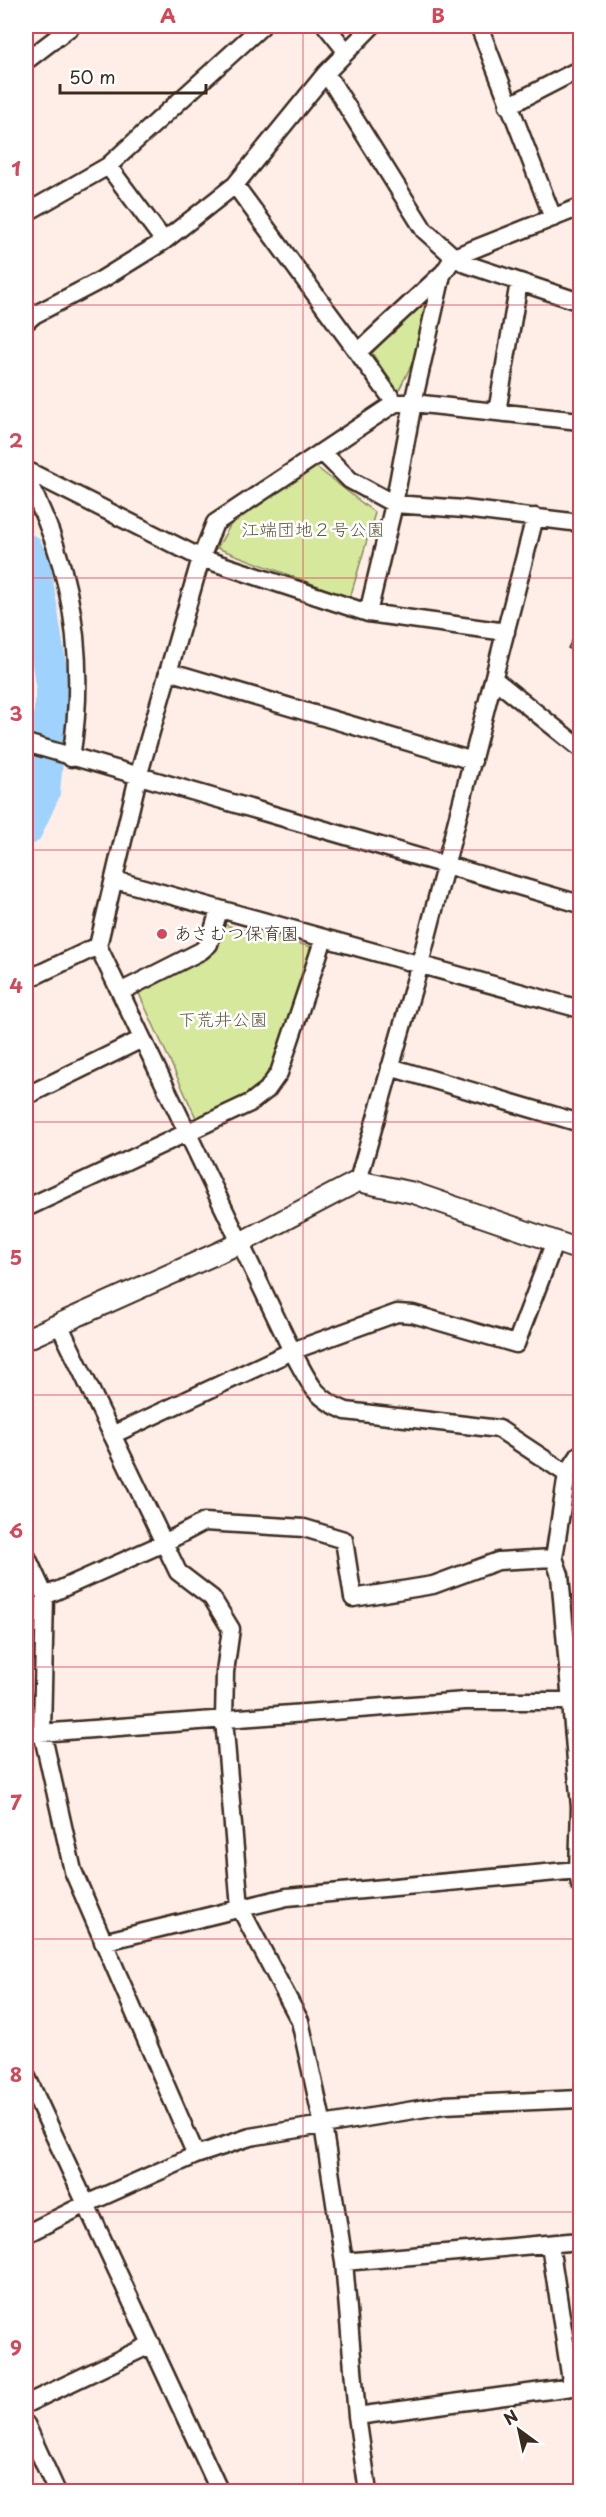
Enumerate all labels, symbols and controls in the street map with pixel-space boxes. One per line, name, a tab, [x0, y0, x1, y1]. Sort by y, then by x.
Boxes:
text: A	[160, 0, 176, 30]
text: B	[431, 0, 445, 30]
scale bar	[60, 57, 206, 95]
text: 50 m	[69, 63, 116, 90]
text: 1	[11, 153, 21, 183]
text: 2	[9, 425, 23, 455]
park label: 江端団地２号公園	[241, 515, 385, 542]
text: 3	[9, 698, 23, 728]
place label: あさむつ保育園	[174, 919, 299, 946]
marker: あさむつ保育園	[155, 927, 169, 941]
text: 4	[9, 970, 23, 1000]
park label: 下荒井公園	[178, 1005, 268, 1032]
text: 5	[10, 1242, 22, 1272]
text: 6	[9, 1515, 23, 1545]
text: 7	[10, 1787, 22, 1817]
text: 8	[10, 2059, 22, 2089]
text: 9	[10, 2332, 22, 2362]
north arrow	[489, 2400, 549, 2460]
text: N	[498, 2403, 522, 2430]

